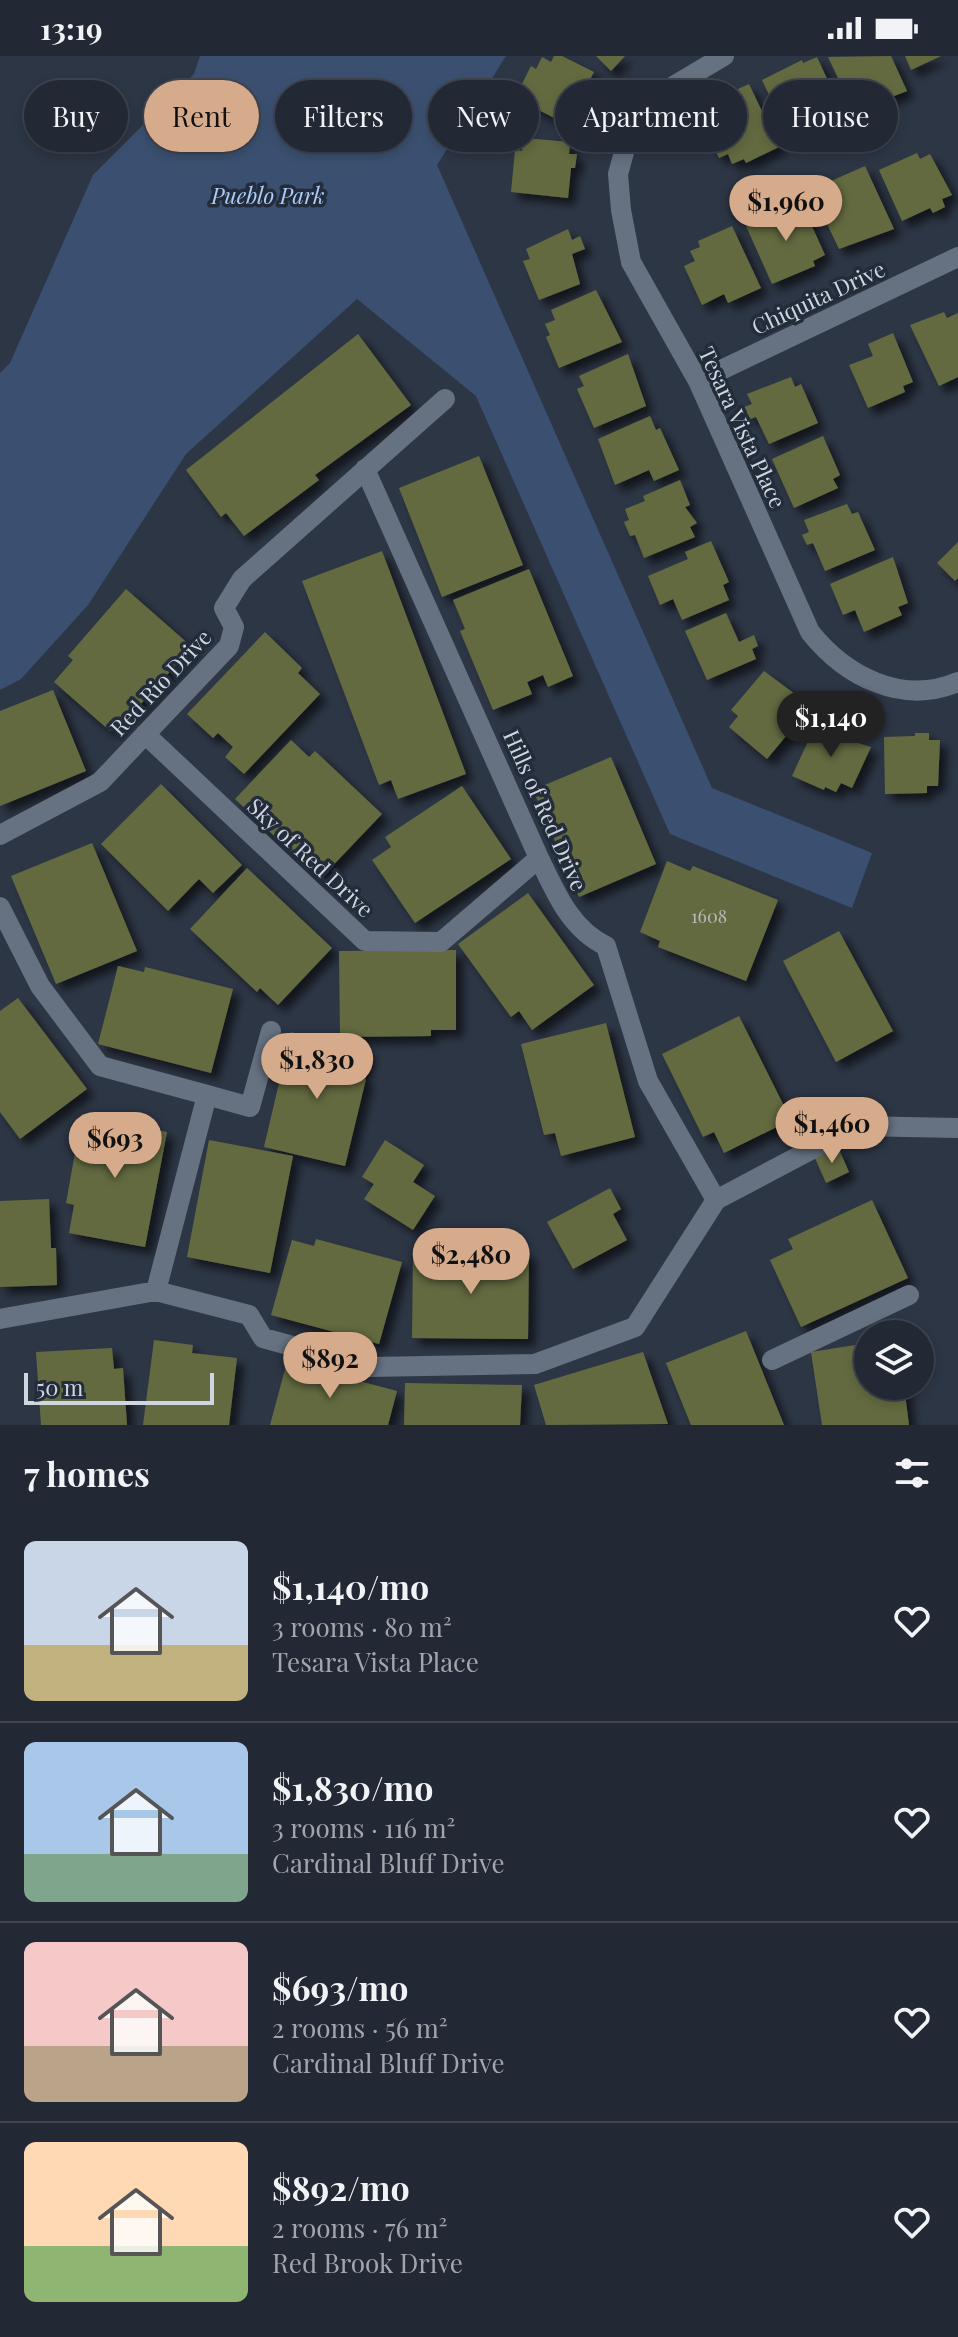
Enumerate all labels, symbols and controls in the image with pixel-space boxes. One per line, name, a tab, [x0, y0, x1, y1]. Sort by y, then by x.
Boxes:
text: 13:19	[40, 8, 103, 48]
chip: Buy	[24, 80, 128, 152]
chip: Rent	[144, 80, 259, 152]
chip: Filters	[275, 80, 412, 152]
chip: New	[428, 80, 539, 152]
chip: Apartment	[555, 80, 747, 152]
chip: House	[763, 80, 898, 152]
pin: $1,960	[721, 175, 851, 243]
park label: Pueblo Park	[210, 180, 325, 210]
text: $1,960	[747, 183, 825, 218]
street label: Chiquita Drive	[746, 253, 890, 341]
street label: Tesara Vista Place	[692, 341, 794, 513]
street label: Red Rio Drive	[103, 622, 217, 742]
pin: $1,140	[766, 691, 896, 759]
text: $1,140	[795, 699, 867, 734]
street label: Hills of Red Drive	[497, 725, 595, 895]
street label: Sky of Red Drive	[241, 791, 381, 923]
house number: 1608	[691, 904, 727, 928]
pin: $1,830	[252, 1033, 382, 1101]
text: $1,830	[279, 1041, 355, 1076]
pin: $1,460	[767, 1097, 897, 1165]
text: $1,460	[793, 1105, 871, 1140]
pin: $693	[68, 1112, 162, 1180]
text: $693	[87, 1120, 143, 1155]
pin: $2,480	[406, 1228, 536, 1296]
text: $2,480	[431, 1236, 511, 1271]
map controls	[854, 1320, 934, 1400]
button: layers	[854, 1320, 934, 1400]
pin: $892	[283, 1332, 377, 1400]
text: $892	[301, 1340, 359, 1375]
scale bar	[24, 1369, 214, 1405]
text: 50 m	[36, 1372, 83, 1402]
text: 7 homes	[24, 1450, 150, 1496]
icon: filters	[890, 1451, 934, 1495]
text: $1,140/mo	[272, 1563, 429, 1609]
icon: home	[88, 1573, 184, 1669]
icon: heart	[890, 1599, 934, 1643]
text: 3 rooms · 80 m²	[272, 1609, 452, 1644]
text: Tesara Vista Place	[272, 1644, 479, 1679]
text: $1,830/mo	[272, 1764, 433, 1810]
icon: home	[88, 1774, 184, 1870]
icon: heart	[890, 1800, 934, 1844]
text: 3 rooms · 116 m²	[272, 1810, 455, 1845]
text: Cardinal Bluff Drive	[272, 1845, 505, 1880]
text: $693/mo	[272, 1964, 408, 2010]
icon: home	[88, 1974, 184, 2070]
icon: heart	[890, 2000, 934, 2044]
text: 2 rooms · 56 m²	[272, 2010, 448, 2045]
text: Cardinal Bluff Drive	[272, 2045, 505, 2080]
text: $892/mo	[272, 2164, 410, 2210]
icon: home	[88, 2174, 184, 2270]
icon: heart	[890, 2200, 934, 2244]
text: 2 rooms · 76 m²	[272, 2210, 447, 2245]
text: Red Brook Drive	[272, 2245, 463, 2280]

